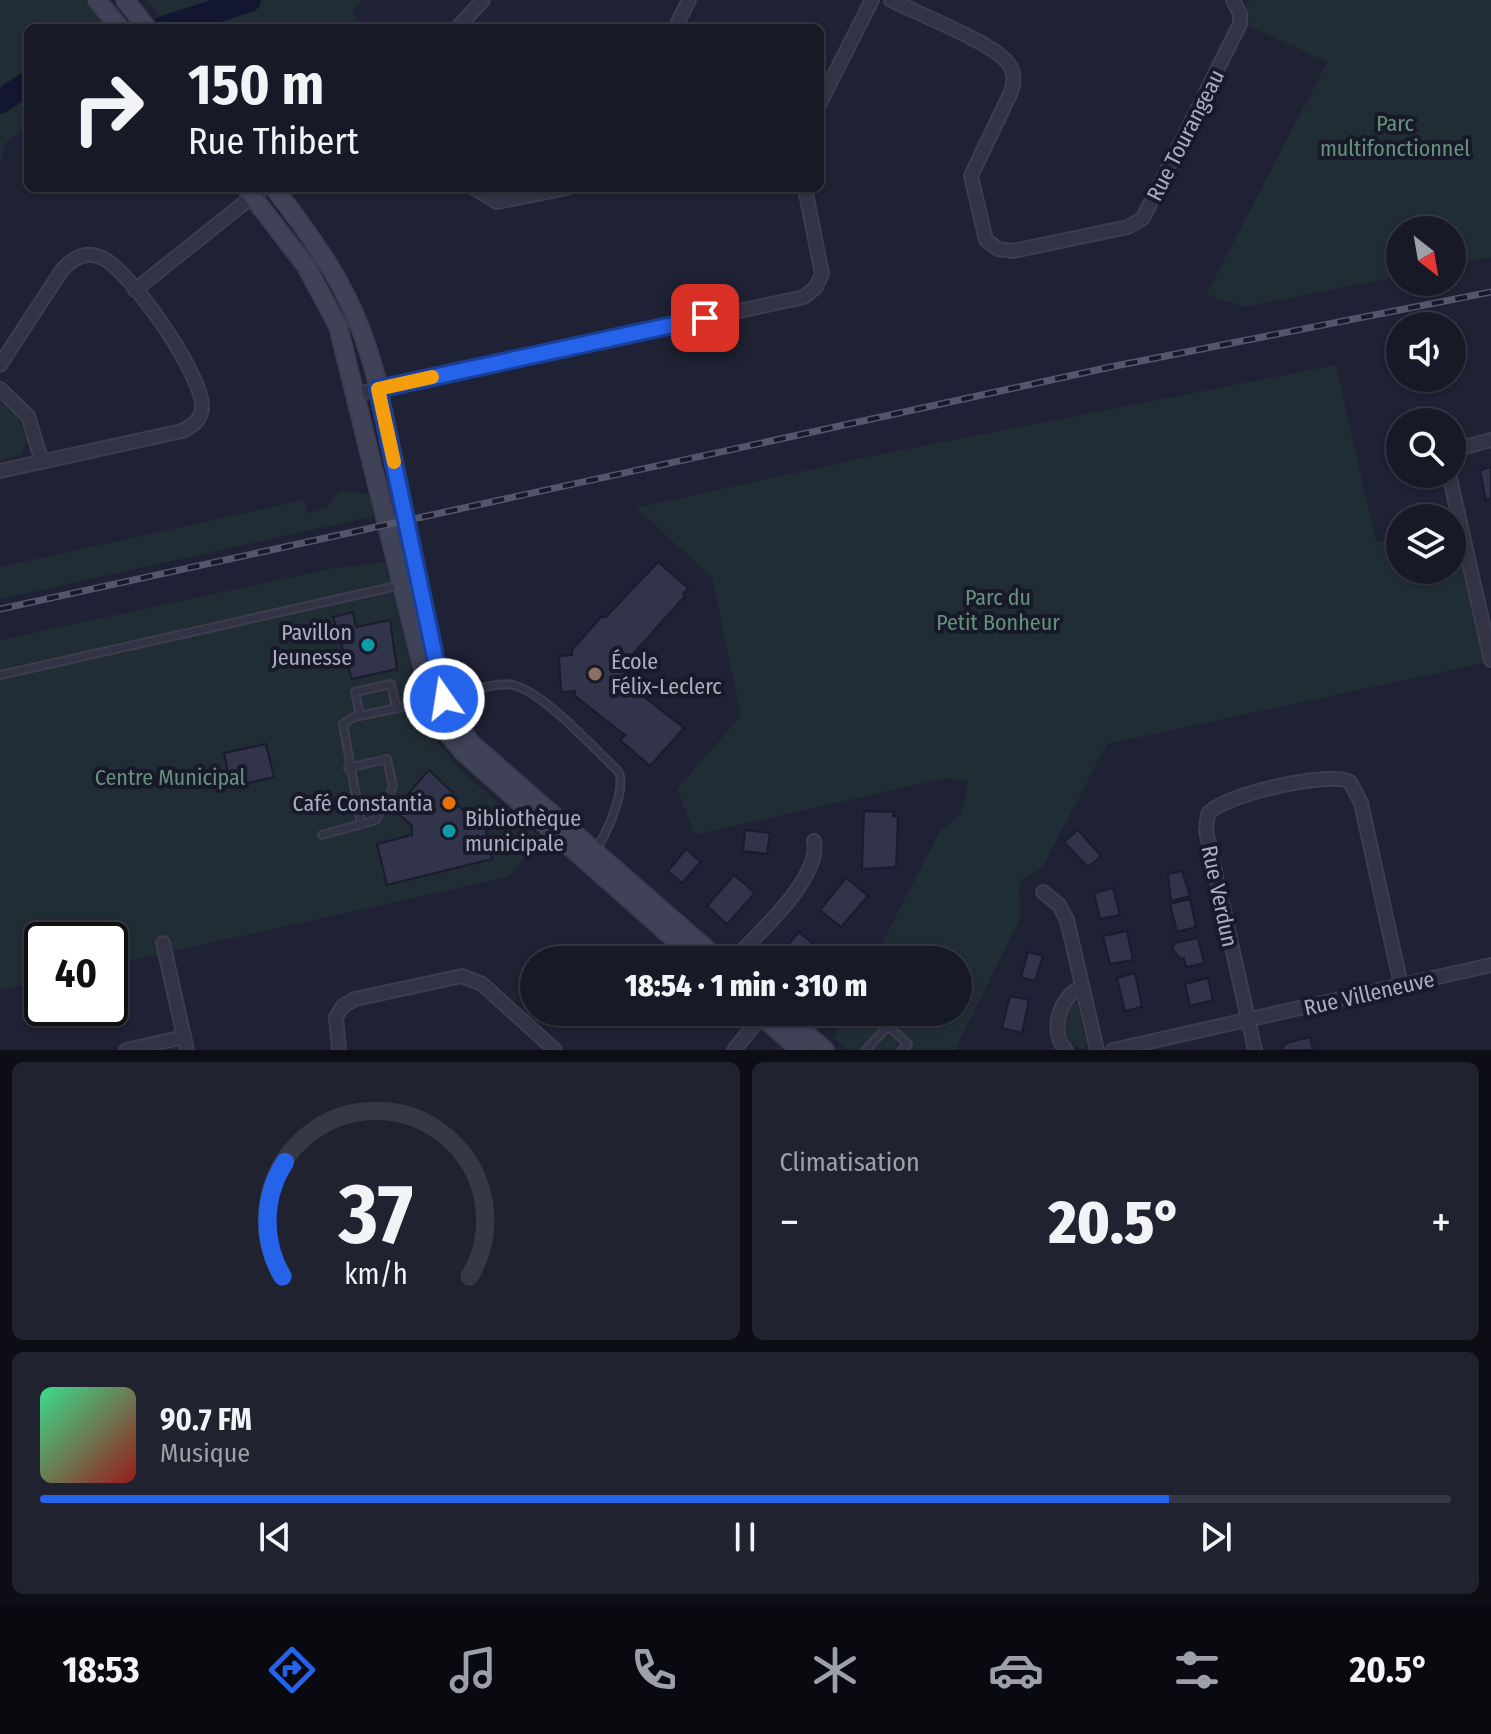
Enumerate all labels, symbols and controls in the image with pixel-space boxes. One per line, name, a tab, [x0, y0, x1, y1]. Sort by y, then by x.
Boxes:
text: 150 m	[188, 52, 324, 119]
icon: right	[56, 56, 160, 160]
street label: Rue Tourangeau	[1141, 65, 1230, 205]
park label: Parc multifonctionnel	[1320, 110, 1470, 162]
text: Rue Thibert	[188, 120, 359, 164]
north arrow	[1386, 216, 1466, 296]
map controls	[1386, 216, 1466, 584]
pin	[671, 284, 739, 352]
icon: arrive	[683, 296, 727, 340]
button: sound	[1386, 312, 1466, 392]
button: search	[1386, 408, 1466, 488]
button: layers	[1386, 504, 1466, 584]
park label: Parc du Petit Bonheur	[936, 584, 1060, 636]
place label: Pavillon Jeunesse	[272, 619, 352, 671]
marker: Pavillon Jeunesse	[359, 636, 377, 654]
place label: École Félix-Leclerc	[611, 648, 722, 700]
position arrow	[402, 657, 486, 741]
marker: École Félix-Leclerc	[586, 665, 604, 683]
park label: Centre Municipal	[95, 764, 245, 791]
place label: Café Constantia	[292, 790, 433, 817]
marker: Café Constantia	[440, 794, 458, 812]
place label: Bibliothèque municipale	[465, 805, 581, 857]
marker: Bibliothèque municipale	[440, 822, 458, 840]
street label: Rue Verdun	[1196, 843, 1243, 949]
speed limit sign: 40	[24, 922, 128, 1026]
street label: Rue Villeneuve	[1301, 965, 1437, 1022]
text: 18:54 · 1 min · 310 m	[625, 968, 867, 1004]
text: Climatisation	[780, 1147, 920, 1178]
text: 37	[338, 1165, 413, 1265]
text: 20.5°	[1048, 1187, 1182, 1259]
text: −	[780, 1196, 799, 1249]
text: +	[1431, 1196, 1451, 1249]
text: km/h	[344, 1257, 408, 1292]
text: 90.7 FM	[160, 1402, 252, 1438]
text: Musique	[160, 1438, 250, 1469]
icon: previous	[253, 1515, 297, 1559]
icon: pause	[723, 1515, 767, 1559]
icon: next	[1194, 1515, 1238, 1559]
icon: directions	[264, 1642, 320, 1698]
icon: music	[445, 1642, 501, 1698]
icon: phone	[626, 1642, 682, 1698]
icon: climate	[807, 1642, 863, 1698]
icon: car	[988, 1642, 1044, 1698]
icon: filters	[1169, 1642, 1225, 1698]
text: 18:53	[62, 1648, 140, 1692]
text: 20.5°	[1349, 1648, 1429, 1692]

